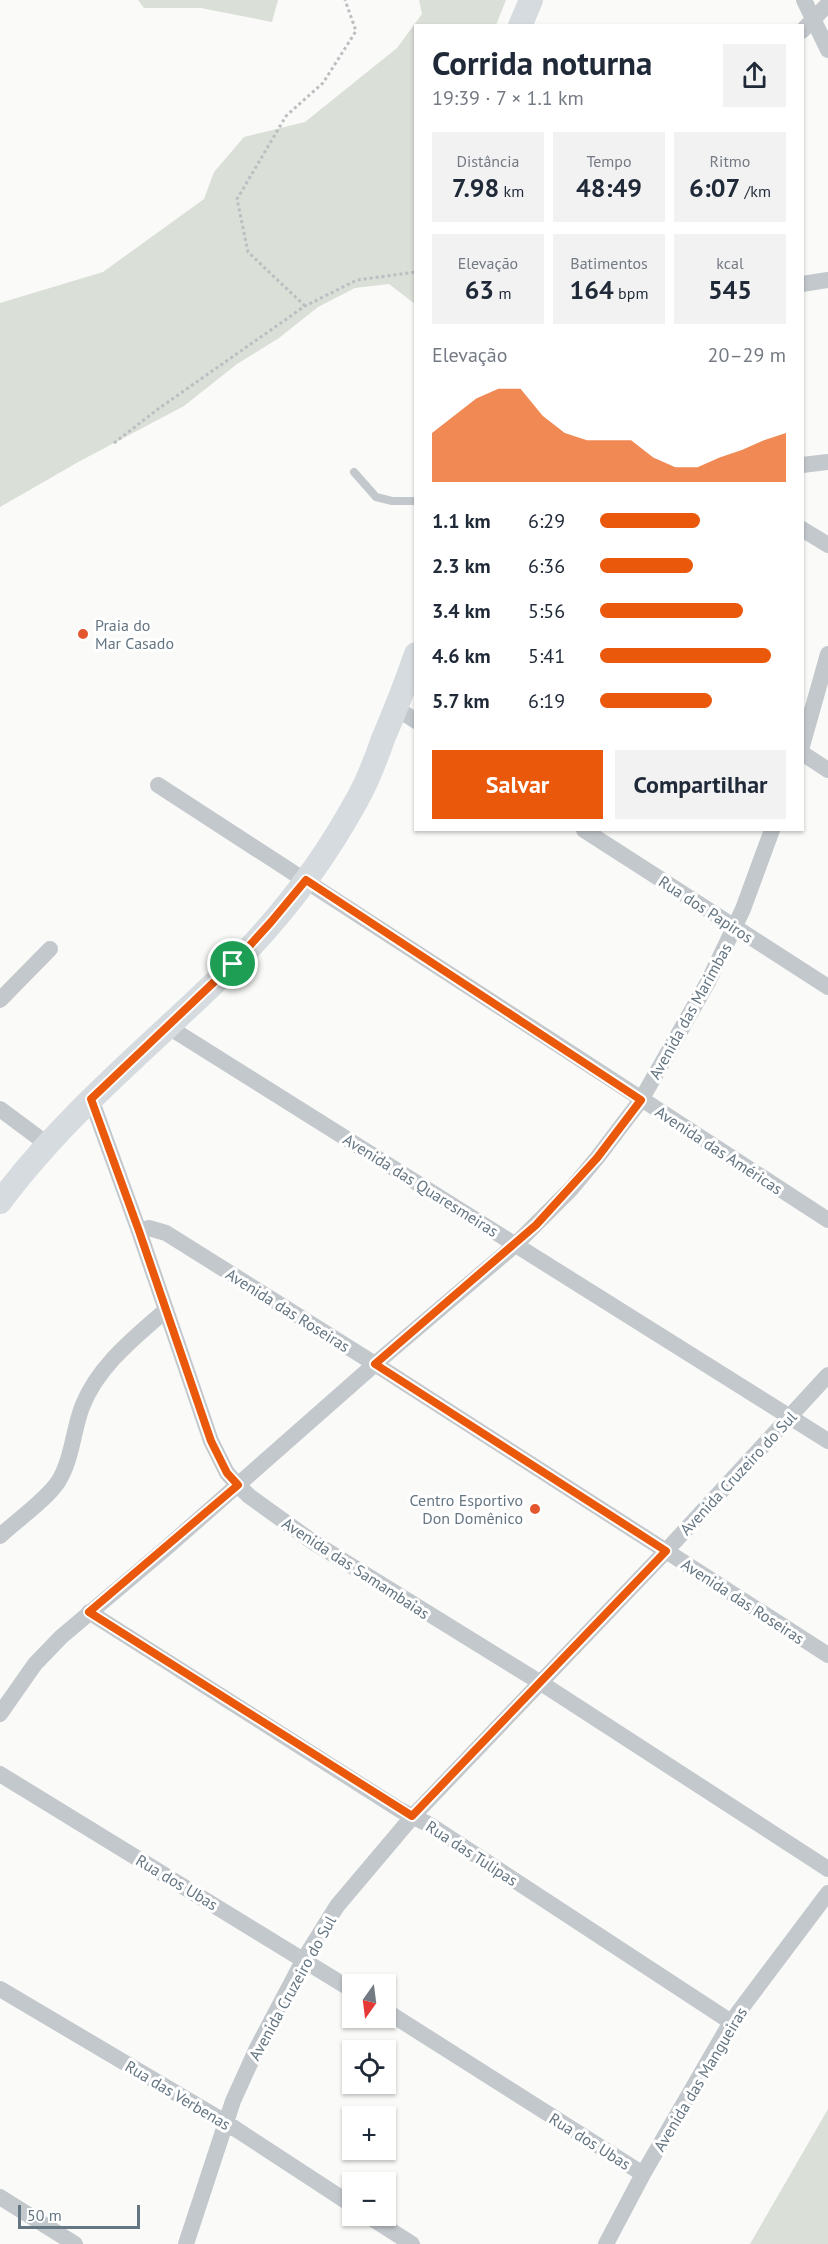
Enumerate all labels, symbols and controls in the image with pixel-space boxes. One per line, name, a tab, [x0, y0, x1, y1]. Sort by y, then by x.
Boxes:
text: Corrida noturna	[432, 41, 652, 84]
button: share	[723, 44, 786, 107]
text: 19:39 · 7 × 1.1 km	[432, 85, 584, 111]
text: Distância	[456, 151, 520, 171]
text: Tempo	[586, 151, 632, 171]
text: Ritmo	[710, 151, 750, 171]
text: 7.98	[452, 171, 499, 204]
text: 48:49	[576, 171, 642, 204]
text: 6:07	[689, 171, 740, 204]
text: km	[499, 181, 524, 201]
text: /km	[740, 181, 771, 201]
text: Elevação	[458, 253, 518, 273]
text: Batimentos	[570, 253, 648, 273]
text: kcal	[716, 253, 744, 273]
text: 63	[465, 273, 494, 306]
text: 164	[570, 273, 614, 306]
text: 545	[708, 273, 752, 306]
text: m	[494, 283, 511, 303]
text: bpm	[614, 283, 648, 303]
text: Elevação	[432, 342, 508, 368]
text: 20–29 m	[708, 342, 786, 368]
text: 1.1 km	[432, 508, 491, 534]
text: 6:29	[528, 508, 565, 534]
text: 2.3 km	[432, 553, 491, 579]
text: 6:36	[528, 553, 565, 579]
text: 3.4 km	[432, 598, 491, 624]
text: 5:56	[528, 598, 565, 624]
place label: Praia do Mar Casado	[95, 615, 174, 653]
marker: Praia do Mar Casado	[76, 627, 90, 641]
text: 4.6 km	[432, 643, 491, 669]
text: 5:41	[528, 643, 565, 669]
text: 5.7 km	[432, 688, 490, 714]
text: 6:19	[528, 688, 565, 714]
button: Salvar	[432, 750, 603, 819]
button: Compartilhar	[615, 750, 786, 819]
street label: Rua dos Papiros	[655, 871, 757, 947]
pin	[207, 938, 258, 989]
street label: Avenida das Marimbas	[644, 939, 736, 1083]
icon: arrive	[216, 947, 249, 980]
street label: Avenida das Américas	[652, 1101, 786, 1199]
street label: Avenida das Quaresmeiras	[340, 1129, 503, 1241]
street label: Avenida das Roseiras	[222, 1264, 354, 1356]
street label: Avenida Cruzeiro do Sul	[675, 1407, 801, 1539]
place label: Centro Esportivo Don Domênico	[410, 1490, 523, 1528]
marker: Centro Esportivo Don Domênico	[528, 1502, 542, 1516]
street label: Avenida das Samambaias	[279, 1513, 434, 1623]
street label: Avenida das Roseiras	[678, 1554, 808, 1648]
street label: Rua das Tulipas	[422, 1816, 522, 1890]
street label: Rua dos Ubas	[132, 1850, 222, 1914]
street label: Avenida Cruzeiro do Sul	[244, 1912, 340, 2064]
north arrow	[342, 1974, 396, 2028]
map controls	[342, 1974, 396, 2226]
street label: Avenida das Mangueiras	[649, 2003, 751, 2155]
button: locate	[342, 2040, 396, 2094]
street label: Rua das Verbenas	[122, 2056, 234, 2134]
button: +	[342, 2106, 396, 2160]
street label: Rua dos Ubas	[546, 2108, 635, 2174]
button: −	[342, 2172, 396, 2226]
scale bar	[18, 2202, 140, 2230]
text: 50 m	[27, 2205, 62, 2225]

